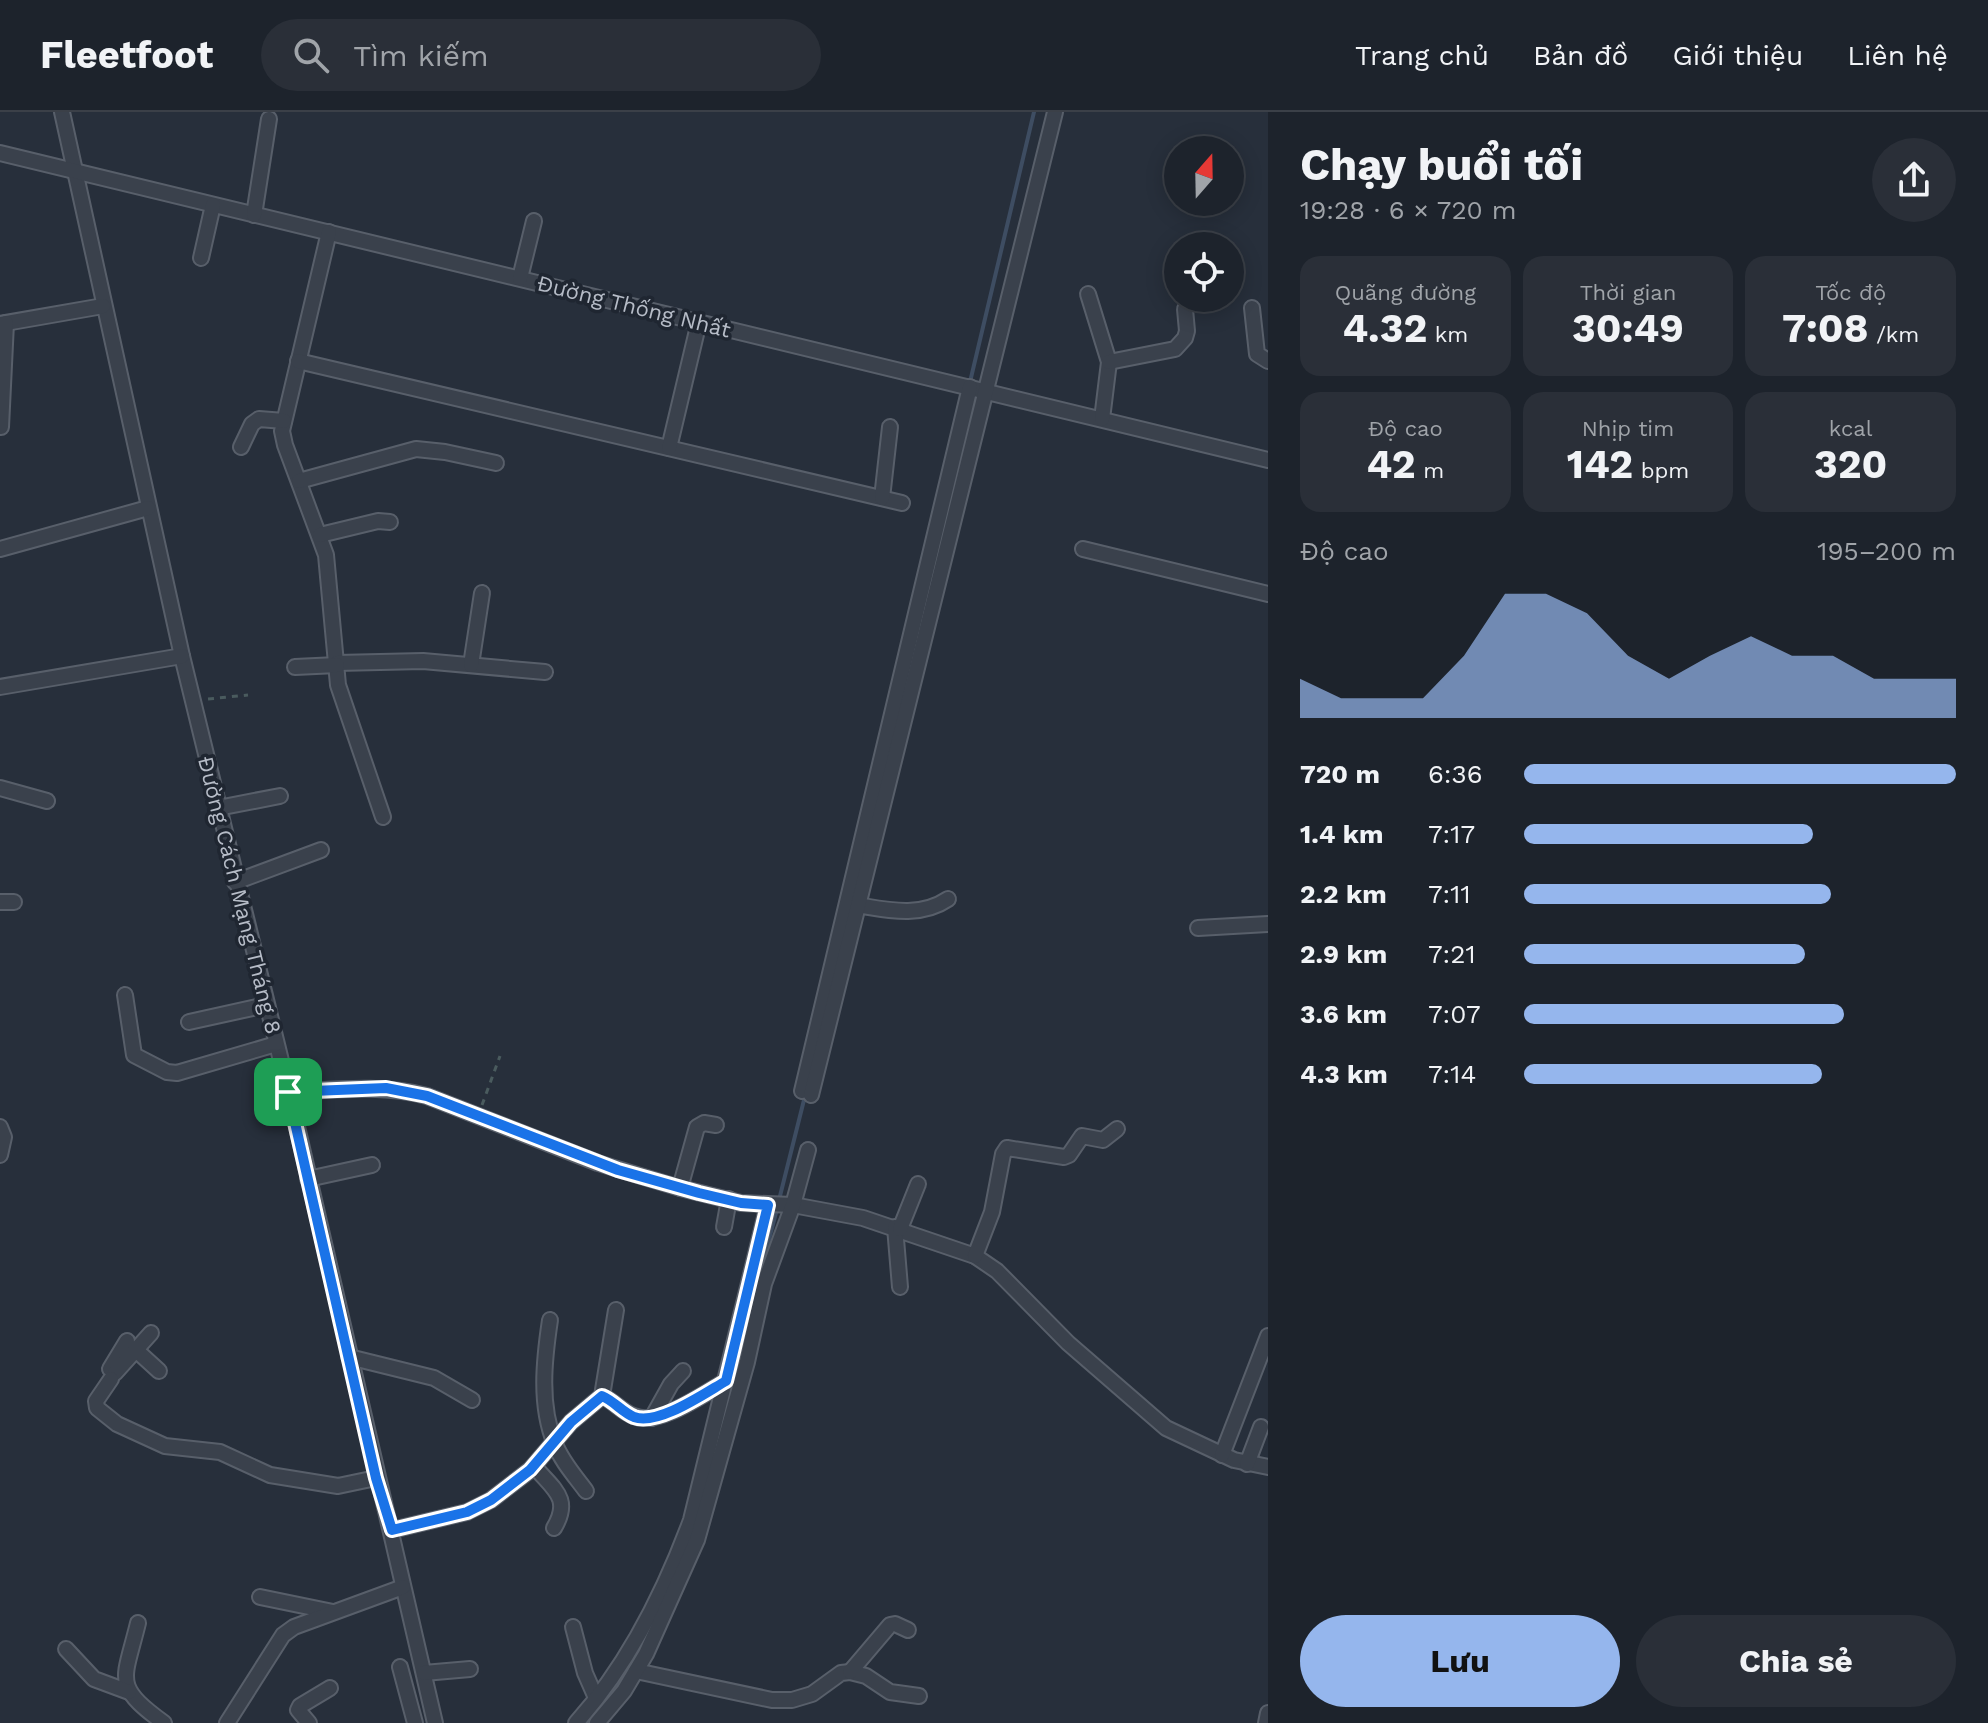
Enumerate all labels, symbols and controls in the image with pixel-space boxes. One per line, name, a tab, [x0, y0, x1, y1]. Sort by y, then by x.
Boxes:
search box	[261, 19, 821, 91]
text: Fleetfoot	[40, 33, 213, 77]
icon: search	[289, 33, 333, 77]
text: Tìm kiếm	[353, 38, 489, 73]
text: Trang chủ	[1355, 39, 1489, 72]
text: Bản đồ	[1533, 39, 1628, 72]
text: Giới thiệu	[1672, 39, 1803, 72]
text: Liên hệ	[1847, 39, 1948, 72]
north arrow	[1164, 136, 1244, 216]
map controls	[1164, 136, 1244, 312]
button: share	[1872, 138, 1956, 222]
text: Chạy buổi tối	[1300, 139, 1583, 191]
text: 19:28 · 6 × 720 m	[1300, 195, 1516, 225]
button: locate	[1164, 232, 1244, 312]
street label: Đường Thống Nhất	[535, 270, 733, 343]
text: Quãng đường	[1335, 280, 1476, 305]
text: Thời gian	[1580, 280, 1676, 305]
text: Tốc độ	[1815, 280, 1886, 305]
text: 4.32	[1342, 305, 1427, 352]
text: 30:49	[1572, 305, 1684, 352]
text: 7:08	[1782, 305, 1869, 352]
text: km	[1427, 322, 1468, 347]
text: /km	[1869, 322, 1919, 347]
text: Độ cao	[1368, 416, 1443, 441]
text: Nhịp tim	[1582, 416, 1674, 441]
text: kcal	[1829, 416, 1872, 441]
text: 42	[1366, 441, 1416, 488]
text: 142	[1567, 441, 1633, 488]
text: 320	[1814, 441, 1887, 488]
text: m	[1416, 458, 1444, 483]
text: bpm	[1633, 458, 1689, 483]
text: Độ cao	[1300, 536, 1389, 566]
text: 195–200 m	[1817, 536, 1956, 566]
street label: Đường Cách Mạng Tháng 8	[193, 754, 286, 1037]
text: 720 m	[1300, 759, 1380, 789]
text: 6:36	[1428, 759, 1482, 789]
text: 1.4 km	[1300, 819, 1384, 849]
text: 7:17	[1428, 819, 1475, 849]
text: 2.2 km	[1300, 879, 1387, 909]
text: 7:11	[1428, 879, 1471, 909]
text: 2.9 km	[1300, 939, 1387, 969]
text: 7:21	[1428, 939, 1476, 969]
text: 3.6 km	[1300, 999, 1387, 1029]
text: 7:07	[1428, 999, 1481, 1029]
pin	[254, 1058, 322, 1126]
text: 4.3 km	[1300, 1059, 1388, 1089]
text: 7:14	[1428, 1059, 1476, 1089]
icon: arrive	[266, 1070, 310, 1114]
button: Lưu	[1300, 1615, 1620, 1707]
button: Chia sẻ	[1636, 1615, 1956, 1707]

